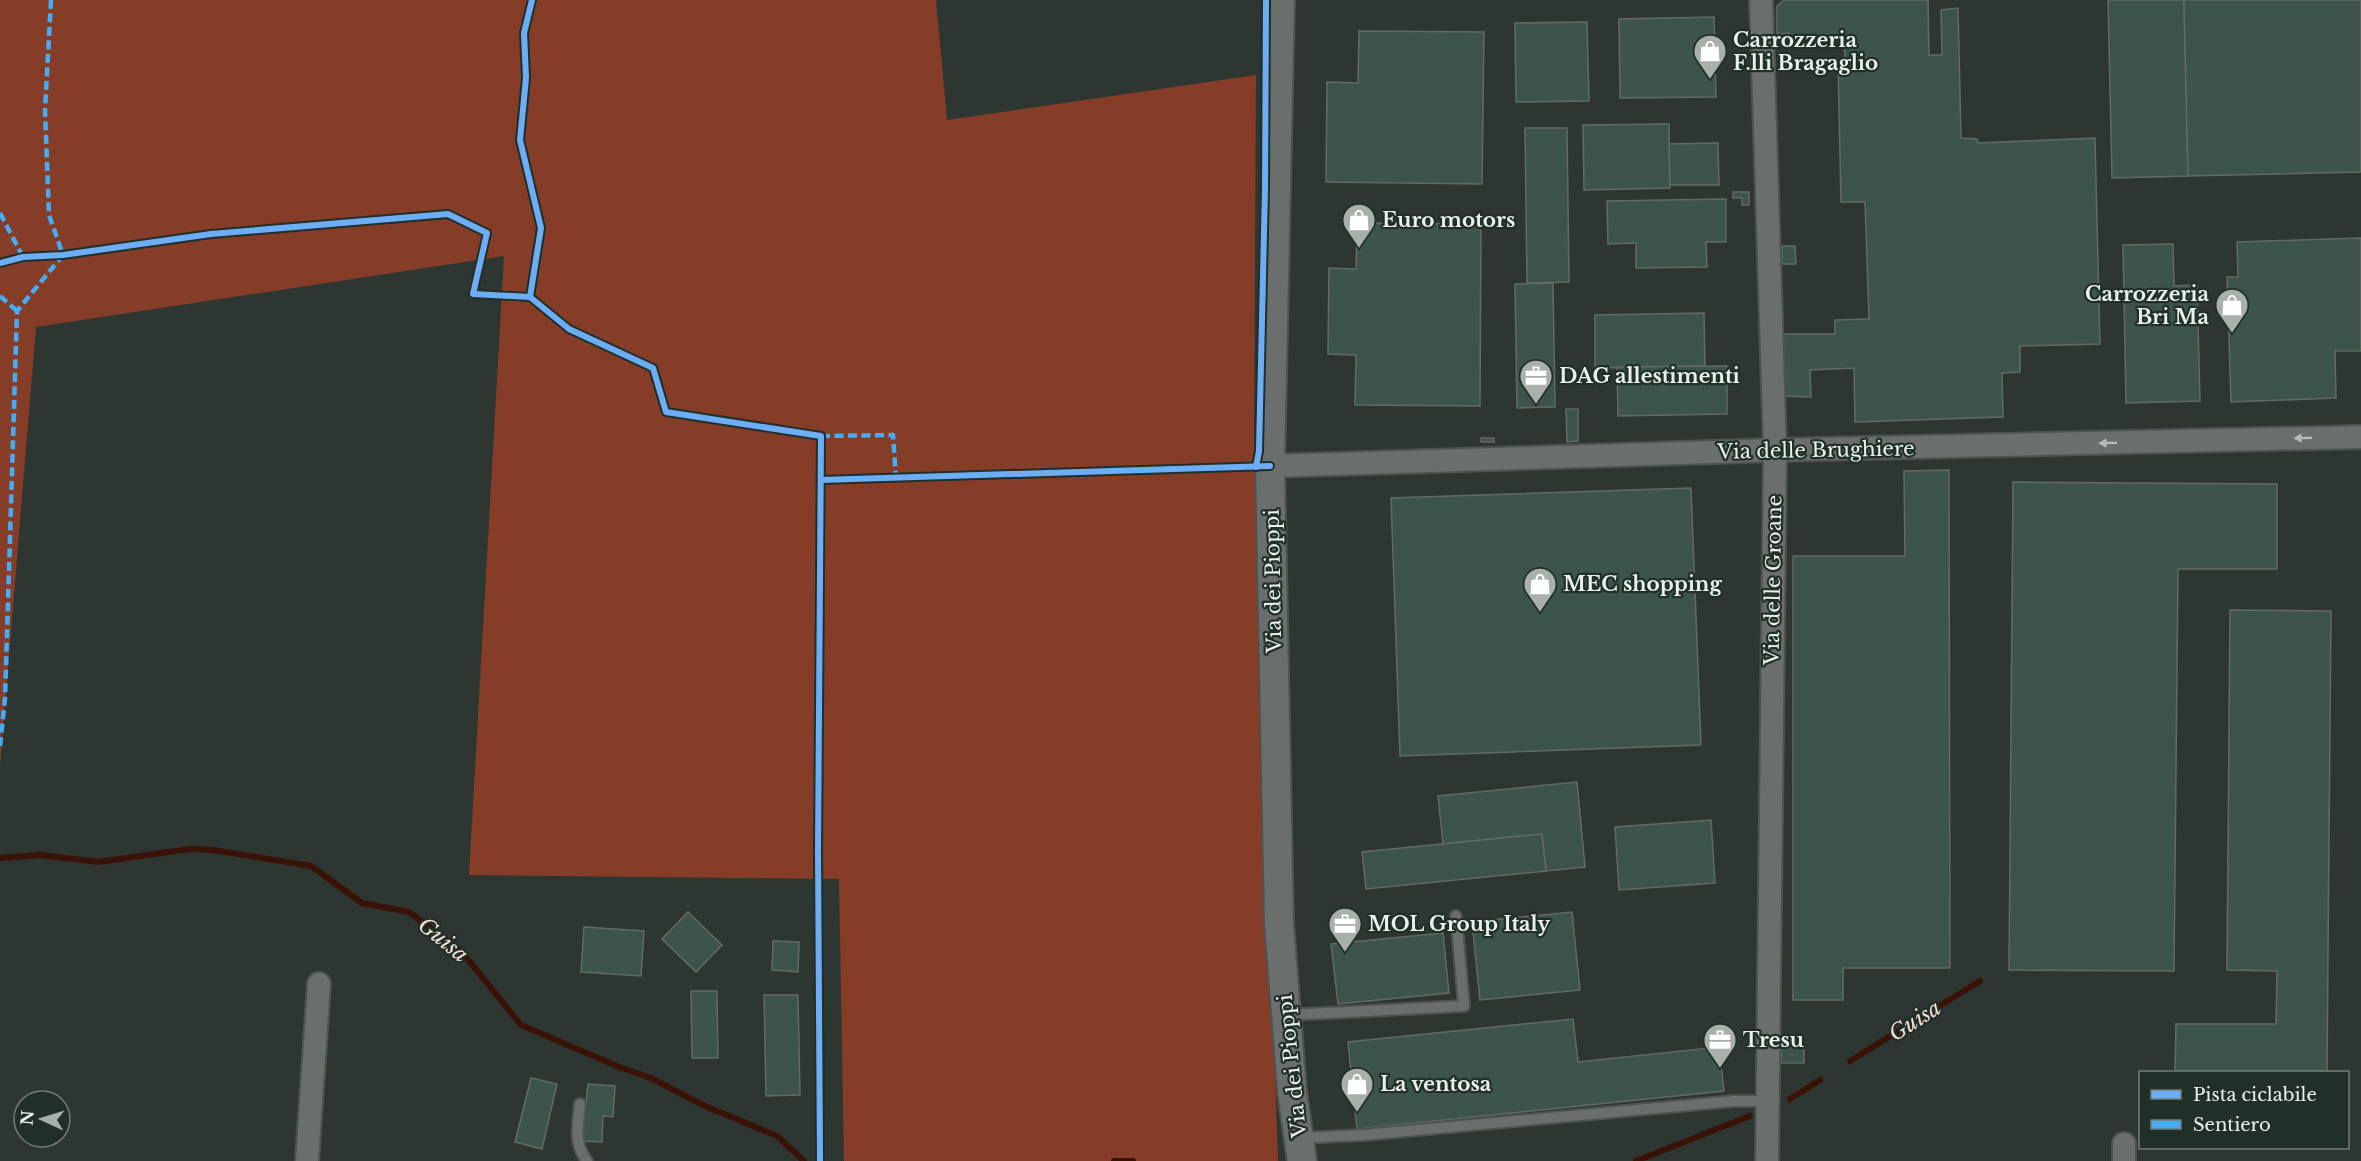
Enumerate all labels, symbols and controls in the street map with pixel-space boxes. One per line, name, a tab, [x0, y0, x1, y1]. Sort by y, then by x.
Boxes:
place label: Carrozzeria F.lli Bragaglio	[1733, 28, 1878, 75]
shop icon: Carrozzeria F.lli Bragaglio	[1692, 33, 1728, 80]
shop icon: Euro motors	[1341, 202, 1377, 249]
place label: Euro motors	[1382, 208, 1515, 232]
place label: Carrozzeria Bri Ma	[2085, 282, 2210, 329]
shop icon: Carrozzeria Bri Ma	[2214, 287, 2250, 334]
office icon: DAG allestimenti	[1518, 358, 1554, 405]
place label: DAG allestimenti	[1559, 364, 1740, 388]
one-way arrow	[2293, 434, 2312, 443]
street label: Via delle Brughiere	[1716, 436, 1915, 464]
one-way arrow	[2098, 438, 2117, 448]
street label: Via delle Groane	[1759, 495, 1786, 666]
street label: Via dei Pioppi	[1260, 509, 1286, 654]
shop icon: MEC shopping	[1522, 566, 1558, 613]
place label: MEC shopping	[1563, 572, 1722, 596]
office icon: MOL Group Italy	[1327, 906, 1363, 953]
water label: Guisa	[413, 912, 473, 968]
place label: MOL Group Italy	[1368, 912, 1551, 936]
street label: Via dei Pioppi	[1273, 993, 1312, 1140]
water label: Guisa	[1884, 995, 1946, 1047]
office icon: Tresu	[1702, 1022, 1738, 1069]
place label: Tresu	[1743, 1028, 1804, 1052]
shop icon: La ventosa	[1339, 1066, 1375, 1113]
legend	[2139, 1071, 2349, 1149]
place label: La ventosa	[1380, 1072, 1492, 1096]
text: Pista ciclabile	[2193, 1084, 2317, 1106]
north arrow	[12, 1089, 72, 1149]
text: N	[17, 1110, 38, 1126]
text: Sentiero	[2193, 1114, 2271, 1136]

